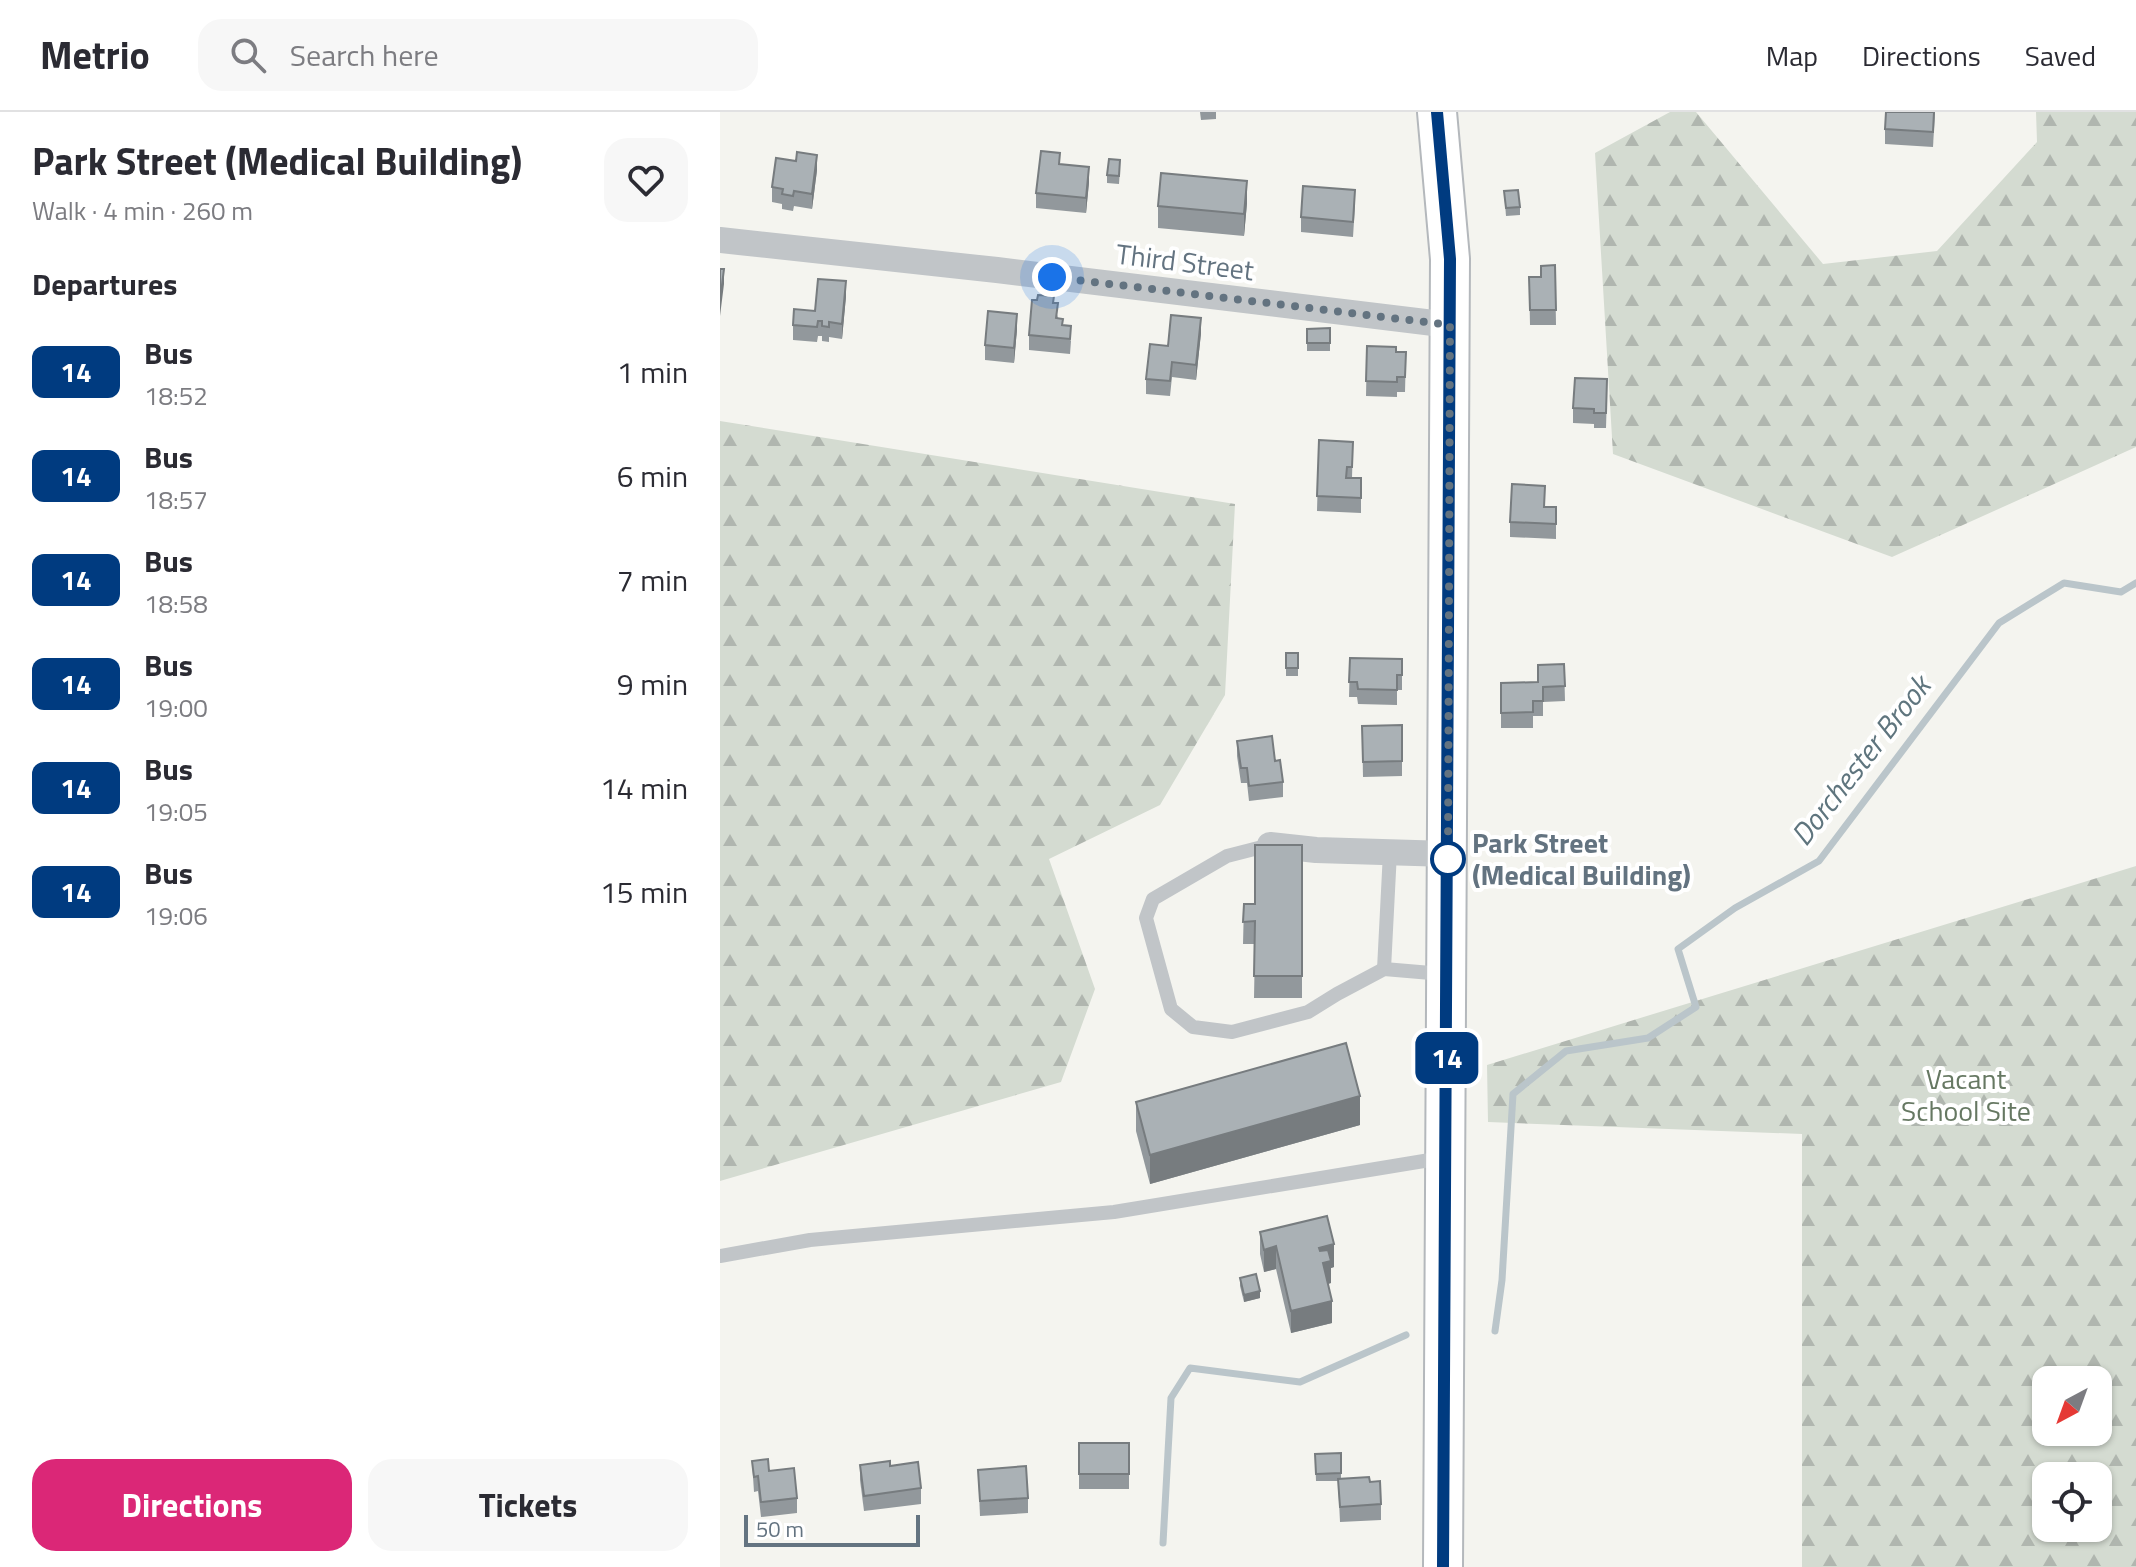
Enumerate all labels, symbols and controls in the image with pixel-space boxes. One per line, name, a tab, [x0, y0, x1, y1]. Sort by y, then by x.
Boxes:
search box	[198, 19, 758, 91]
text: Metrio	[40, 26, 150, 84]
text: Search here	[290, 32, 439, 78]
icon: search	[226, 33, 270, 77]
text: Map	[1766, 34, 1818, 77]
text: Directions	[1862, 34, 1981, 77]
text: Saved	[2025, 34, 2096, 77]
text: Park Street (Medical Building)	[32, 132, 522, 190]
button: heart	[604, 138, 688, 222]
text: Walk · 4 min · 260 m	[32, 191, 253, 230]
street label: Third Street	[1114, 232, 1257, 291]
your location	[1032, 257, 1072, 297]
text: Departures	[32, 261, 177, 307]
text: Bus	[144, 330, 193, 376]
text: 1 min	[617, 349, 688, 395]
text: 14	[60, 350, 92, 393]
text: 18:52	[144, 376, 208, 415]
text: Bus	[144, 434, 193, 480]
text: 6 min	[617, 453, 688, 499]
text: 14	[60, 454, 92, 497]
text: 18:57	[144, 480, 208, 519]
text: Bus	[144, 538, 193, 584]
text: 7 min	[617, 557, 688, 603]
text: 14	[60, 558, 92, 601]
text: 18:58	[144, 584, 208, 623]
text: Bus	[144, 642, 193, 688]
text: 9 min	[617, 661, 688, 707]
text: 14	[60, 662, 92, 705]
water label: Dorchester Brook	[1779, 663, 1944, 855]
text: 19:00	[144, 688, 208, 727]
text: Bus	[144, 746, 193, 792]
text: 14 min	[600, 765, 688, 811]
text: 14	[60, 766, 92, 809]
text: 19:05	[144, 792, 208, 831]
place label: Park Street (Medical Building)	[1472, 821, 1691, 896]
marker: Park Street (Medical Building)	[1431, 842, 1465, 876]
text: Bus	[144, 850, 193, 896]
text: 15 min	[600, 869, 688, 915]
text: 14	[60, 870, 92, 913]
text: 19:06	[144, 896, 208, 935]
line badge: 14	[1411, 1032, 1483, 1084]
text: 14	[1431, 1036, 1463, 1079]
park label: Vacant School Site	[1901, 1057, 2031, 1132]
north arrow	[2032, 1366, 2112, 1446]
map controls	[2032, 1366, 2112, 1542]
button: Directions	[32, 1459, 352, 1551]
button: Tickets	[368, 1459, 688, 1551]
button: locate	[2032, 1462, 2112, 1542]
scale bar	[744, 1511, 920, 1547]
text: 50 m	[756, 1512, 804, 1546]

